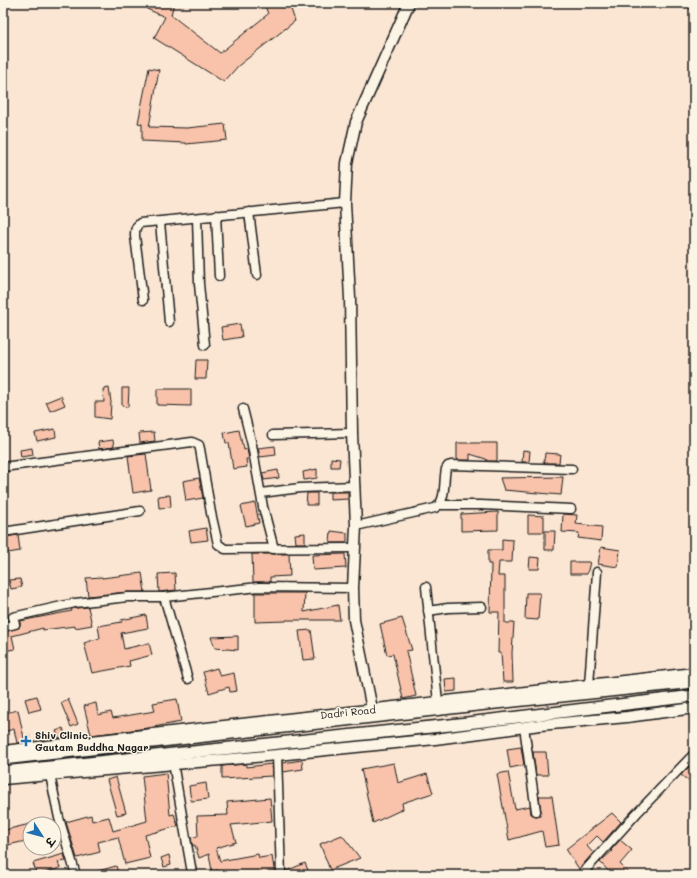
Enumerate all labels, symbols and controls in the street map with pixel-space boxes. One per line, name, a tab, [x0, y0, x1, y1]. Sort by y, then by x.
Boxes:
street label: Dadri Road	[320, 702, 376, 722]
place label: Shiv Clinic, Gautam Buddha Nagar	[35, 728, 148, 754]
marker: Shiv Clinic, Gautam Buddha Nagar	[20, 735, 32, 747]
north arrow	[22, 816, 62, 856]
text: उ	[41, 834, 59, 851]

